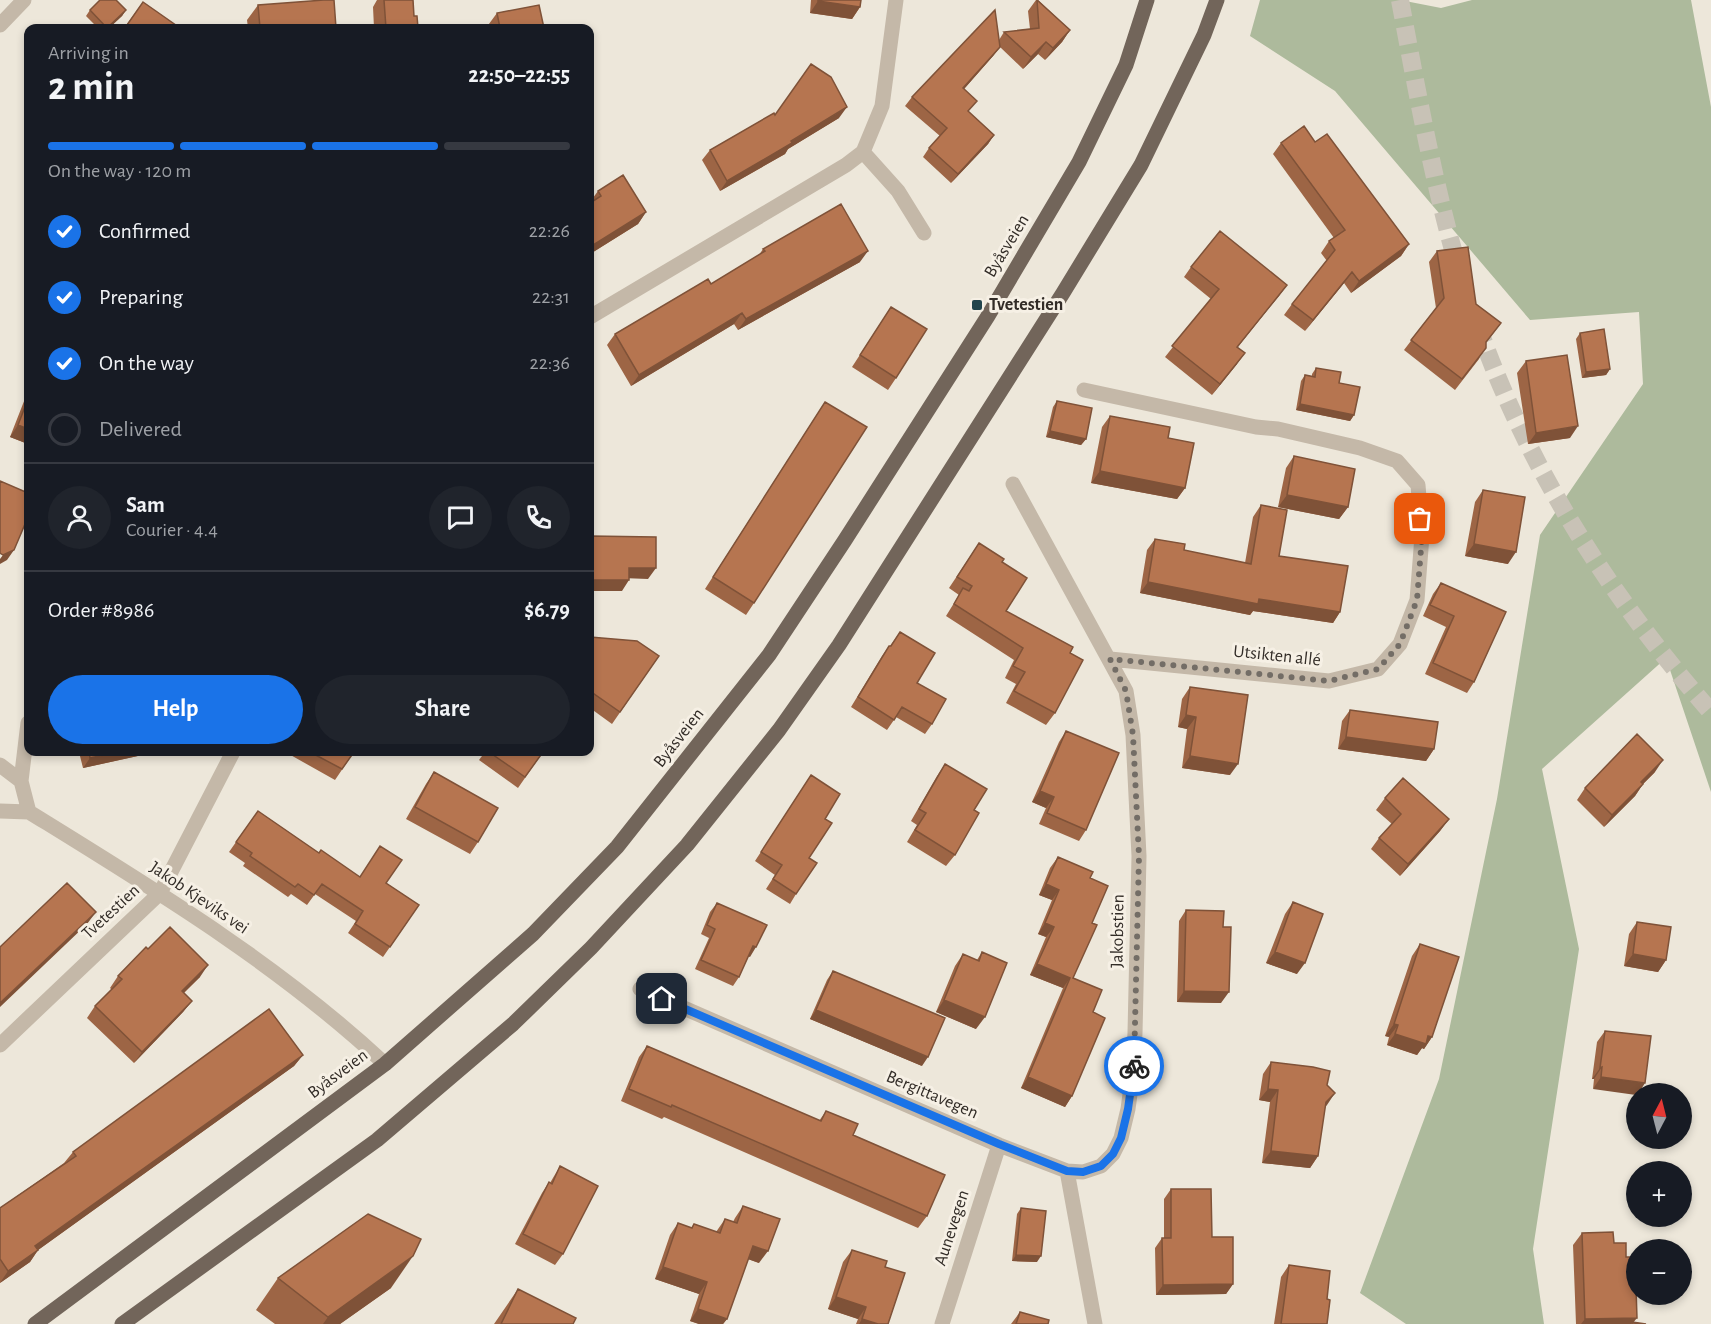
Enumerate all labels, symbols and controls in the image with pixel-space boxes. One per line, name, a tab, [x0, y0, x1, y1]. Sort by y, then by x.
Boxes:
text: Arriving in	[48, 43, 129, 63]
text: 22:50–22:55	[468, 64, 570, 86]
text: 2 min	[48, 68, 135, 107]
text: On the way · 120 m	[48, 161, 191, 181]
street label: Byåsveien	[981, 212, 1033, 280]
icon: check	[48, 215, 81, 248]
text: Confirmed	[99, 220, 190, 242]
text: 22:26	[529, 221, 570, 241]
icon: check	[48, 281, 81, 314]
text: Preparing	[99, 286, 183, 308]
text: 22:31	[532, 287, 570, 307]
place label: Tvetestien	[989, 296, 1063, 314]
marker: Tvetestien	[970, 298, 984, 312]
icon: check	[48, 347, 81, 380]
text: On the way	[99, 352, 194, 374]
text: 22:36	[530, 353, 570, 373]
text: Delivered	[99, 418, 182, 440]
button: person	[48, 486, 111, 549]
button: chat	[429, 486, 492, 549]
button: phone	[507, 486, 570, 549]
pin	[1394, 493, 1445, 544]
text: Sam	[126, 494, 165, 516]
icon: bag	[1403, 502, 1436, 535]
text: Courier · 4.4	[126, 520, 218, 540]
text: Order #8986	[48, 599, 154, 621]
text: $6.79	[524, 599, 570, 621]
street label: Utsikten allé	[1232, 642, 1322, 670]
button: Help	[48, 675, 303, 744]
button: Share	[315, 675, 570, 744]
street label: Byåsveien	[650, 705, 708, 771]
street label: Jakob Kjeviks vei	[146, 858, 252, 938]
street label: Tvetestien	[79, 881, 143, 943]
street label: Jakobstien	[1108, 894, 1128, 968]
pin	[636, 973, 687, 1024]
icon: home	[645, 982, 678, 1015]
courier	[1104, 1036, 1164, 1096]
street label: Byåsveien	[305, 1046, 371, 1102]
icon: bike	[1118, 1050, 1151, 1083]
street label: Bergittavegen	[883, 1068, 981, 1122]
north arrow	[1626, 1083, 1692, 1149]
map controls	[1626, 1083, 1692, 1305]
button: +	[1626, 1161, 1692, 1227]
street label: Aunevegen	[931, 1188, 973, 1268]
button: −	[1626, 1239, 1692, 1305]

